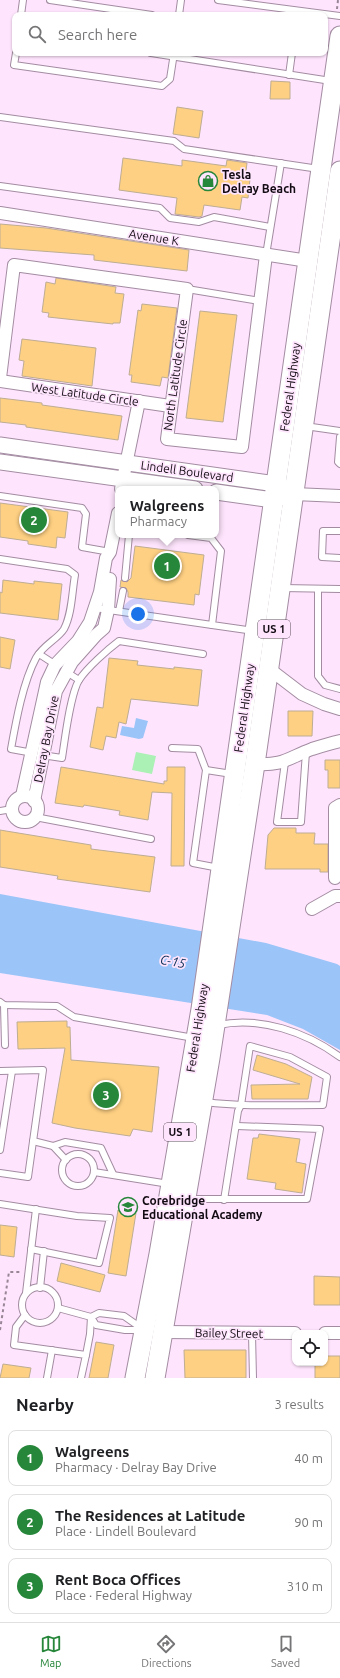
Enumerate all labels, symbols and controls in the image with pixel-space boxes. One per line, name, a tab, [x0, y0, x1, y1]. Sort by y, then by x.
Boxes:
search box	[12, 12, 328, 56]
icon: search	[26, 23, 48, 45]
text: Search here	[58, 26, 137, 43]
place label: Tesla Delray Beach	[222, 168, 296, 195]
shop icon: Tesla Delray Beach	[197, 170, 219, 192]
street label: Avenue K	[128, 227, 181, 247]
street label: North Latitude Circle	[161, 318, 189, 432]
street label: Federal Highway	[277, 342, 303, 432]
street label: West Latitude Circle	[30, 380, 140, 408]
street label: Lindell Boulevard	[140, 458, 234, 484]
popup	[115, 486, 219, 538]
text: Walgreens	[130, 497, 204, 514]
pin: 2	[21, 505, 47, 535]
text: Pharmacy	[130, 514, 187, 528]
pin: 1	[154, 551, 180, 581]
your location	[128, 604, 148, 624]
road number: US 1	[258, 620, 290, 638]
street label: Federal Highway	[231, 663, 257, 753]
street label: Delray Bay Drive	[31, 694, 61, 784]
water label: C-15	[159, 952, 188, 970]
street label: Federal Highway	[184, 983, 210, 1073]
pin: 3	[93, 1080, 119, 1110]
road number: US 1	[164, 1123, 196, 1141]
place label: Corebridge Educational Academy	[142, 1194, 263, 1221]
school or university icon: Corebridge Educational Academy	[117, 1196, 139, 1218]
street label: Bailey Street	[195, 1326, 264, 1340]
map controls	[292, 1330, 328, 1366]
button: locate	[292, 1330, 328, 1366]
text: Nearby	[16, 1395, 74, 1414]
text: 3 results	[274, 1397, 324, 1411]
text: Walgreens	[55, 1443, 129, 1460]
text: 1	[26, 1451, 34, 1465]
text: 40 m	[294, 1451, 323, 1465]
text: Pharmacy · Delray Bay Drive	[55, 1460, 217, 1474]
text: The Residences at Latitude	[55, 1507, 245, 1524]
text: 2	[26, 1515, 34, 1529]
text: 90 m	[294, 1515, 323, 1529]
text: Place · Lindell Boulevard	[55, 1524, 196, 1538]
text: Rent Boca Offices	[55, 1571, 181, 1588]
text: 3	[26, 1579, 34, 1593]
text: 310 m	[287, 1579, 323, 1593]
text: Place · Federal Highway	[55, 1588, 192, 1602]
tab: Map	[40, 1633, 62, 1669]
tab: Directions	[141, 1633, 191, 1669]
tab: Saved	[271, 1633, 300, 1669]

